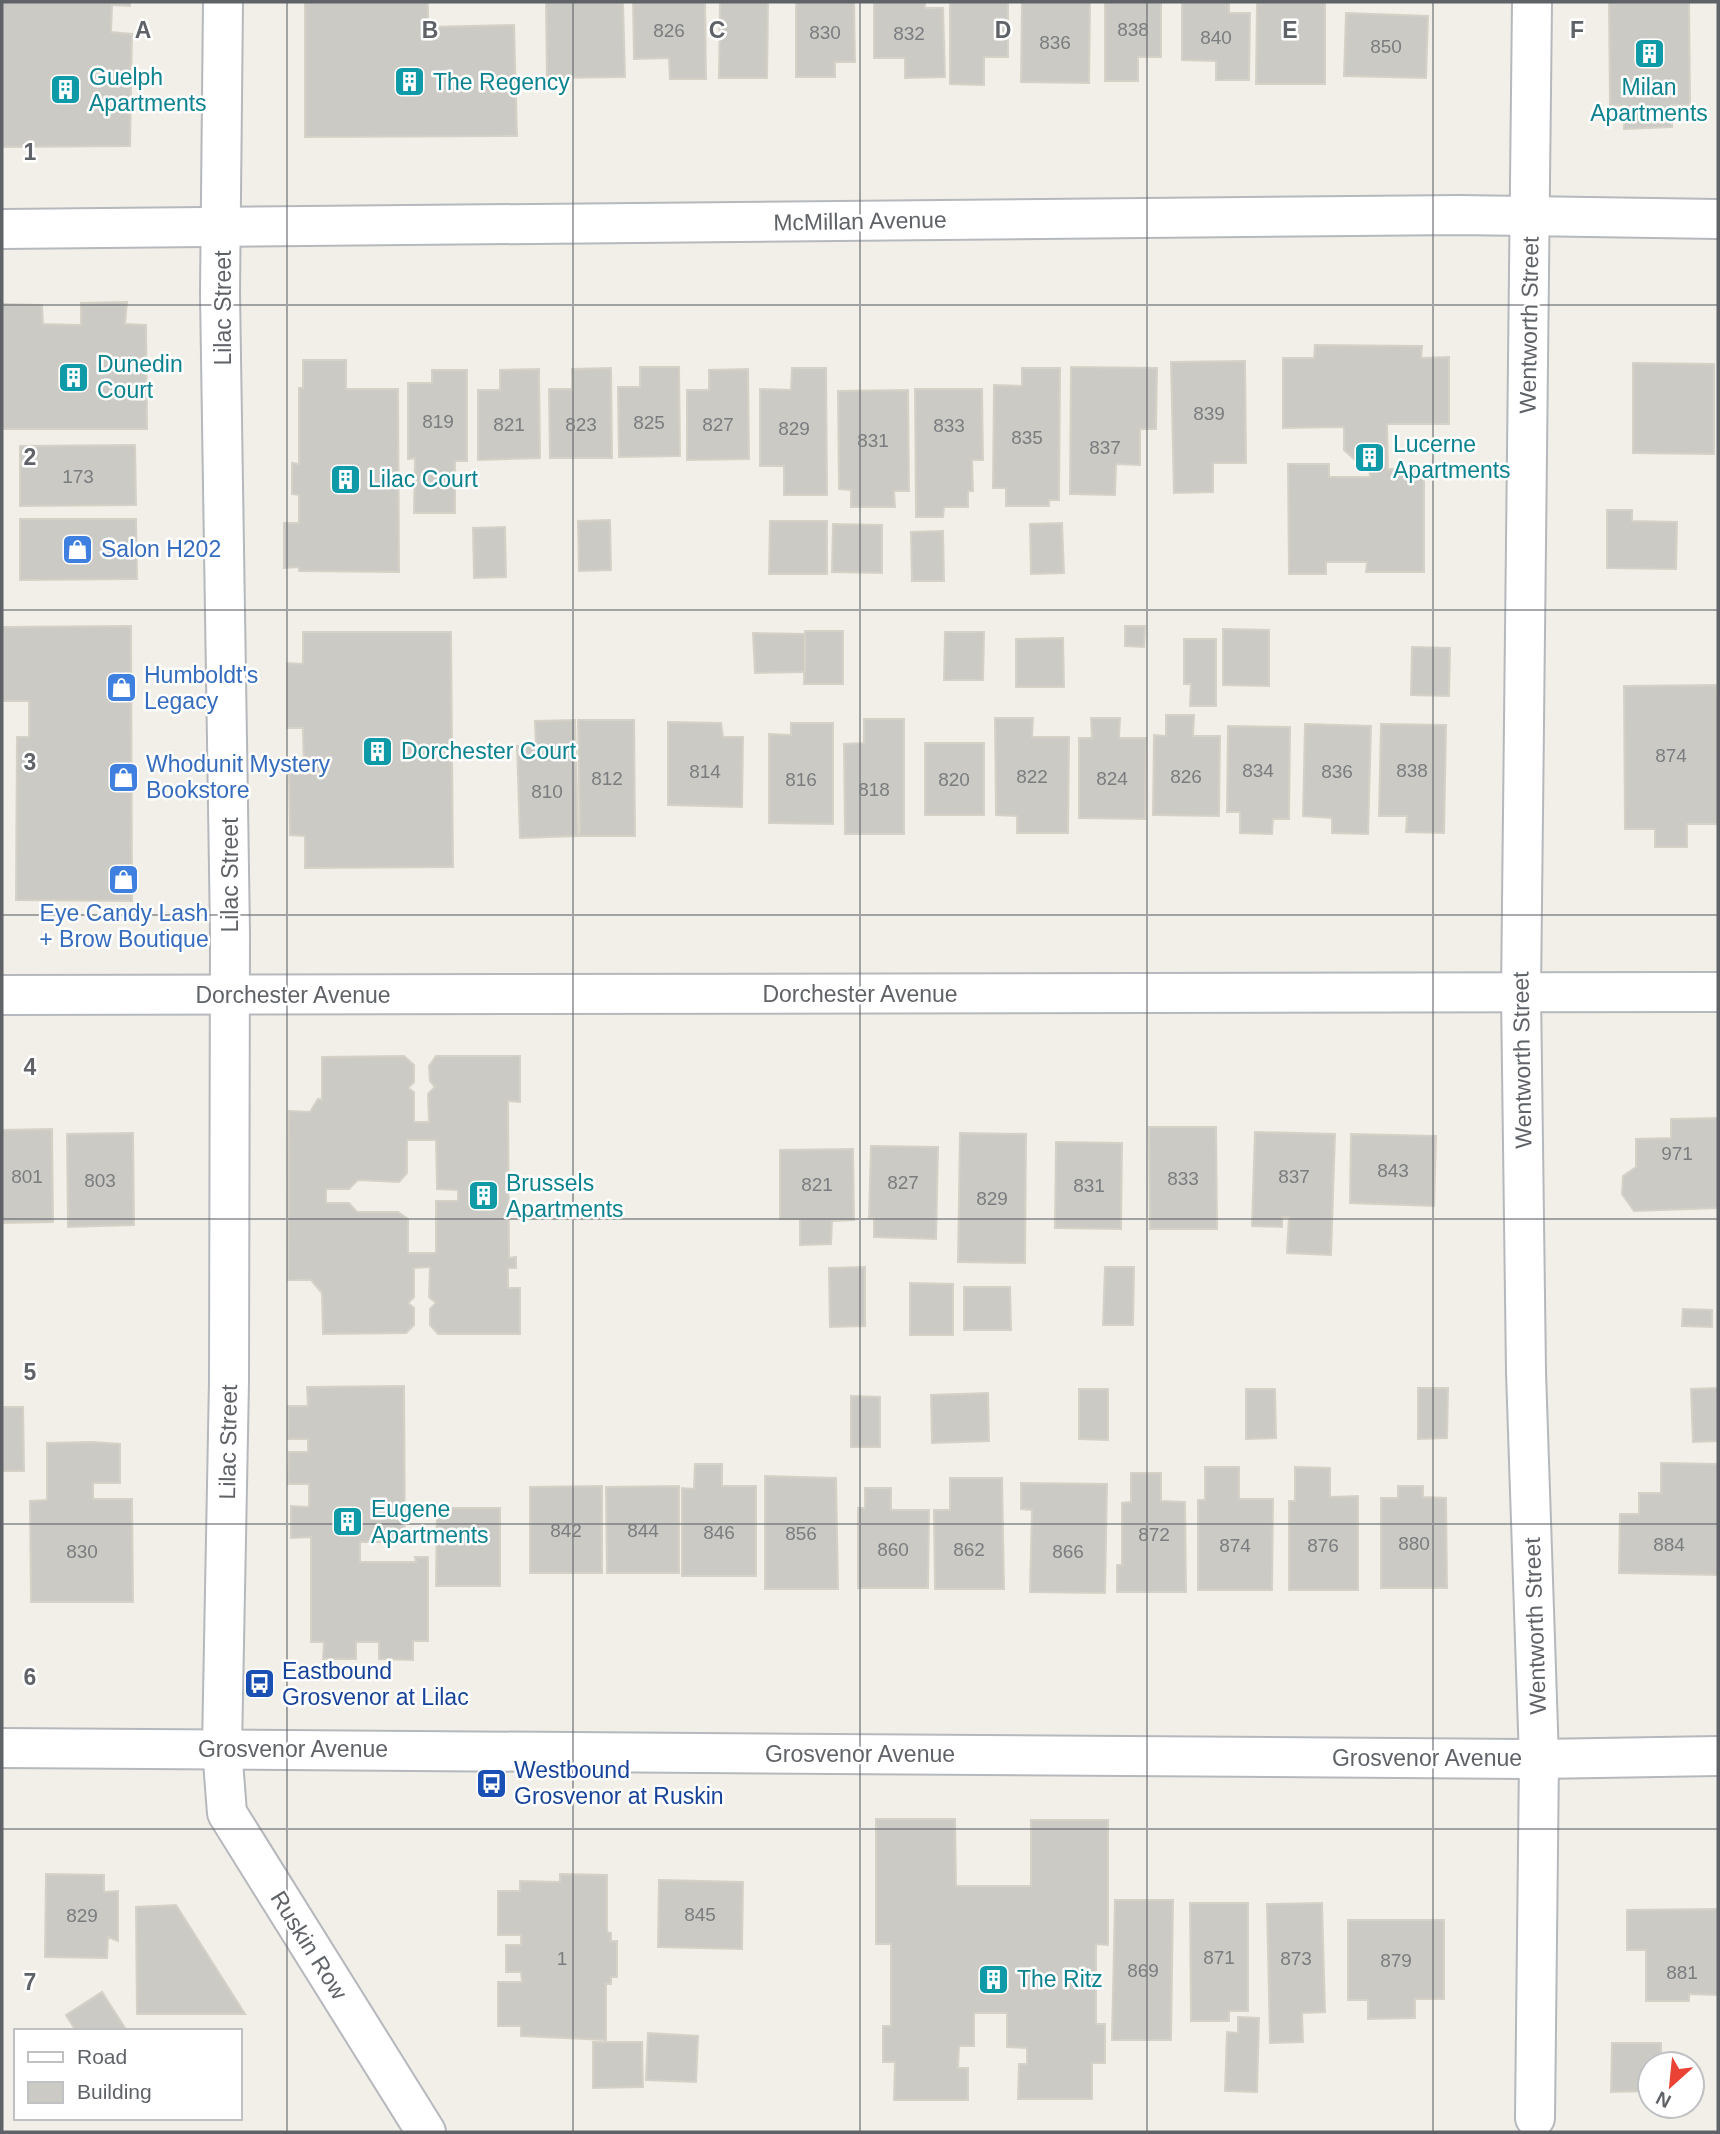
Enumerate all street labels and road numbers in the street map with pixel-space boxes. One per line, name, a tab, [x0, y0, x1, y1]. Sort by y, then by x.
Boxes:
street label: McMillan Avenue	[773, 206, 947, 236]
street label: Wentworth Street	[1514, 236, 1544, 414]
street label: Lilac Street	[210, 250, 236, 366]
street label: Lilac Street	[217, 817, 243, 933]
street label: Wentworth Street	[1507, 971, 1537, 1149]
street label: Dorchester Avenue	[762, 981, 958, 1007]
street label: Dorchester Avenue	[195, 982, 391, 1008]
street label: Lilac Street	[214, 1384, 242, 1500]
street label: Wentworth Street	[1519, 1536, 1551, 1715]
street label: Grosvenor Avenue	[198, 1736, 388, 1762]
street label: Grosvenor Avenue	[765, 1741, 955, 1767]
street label: Grosvenor Avenue	[1332, 1745, 1522, 1771]
street label: Ruskin Row	[265, 1886, 353, 2004]

